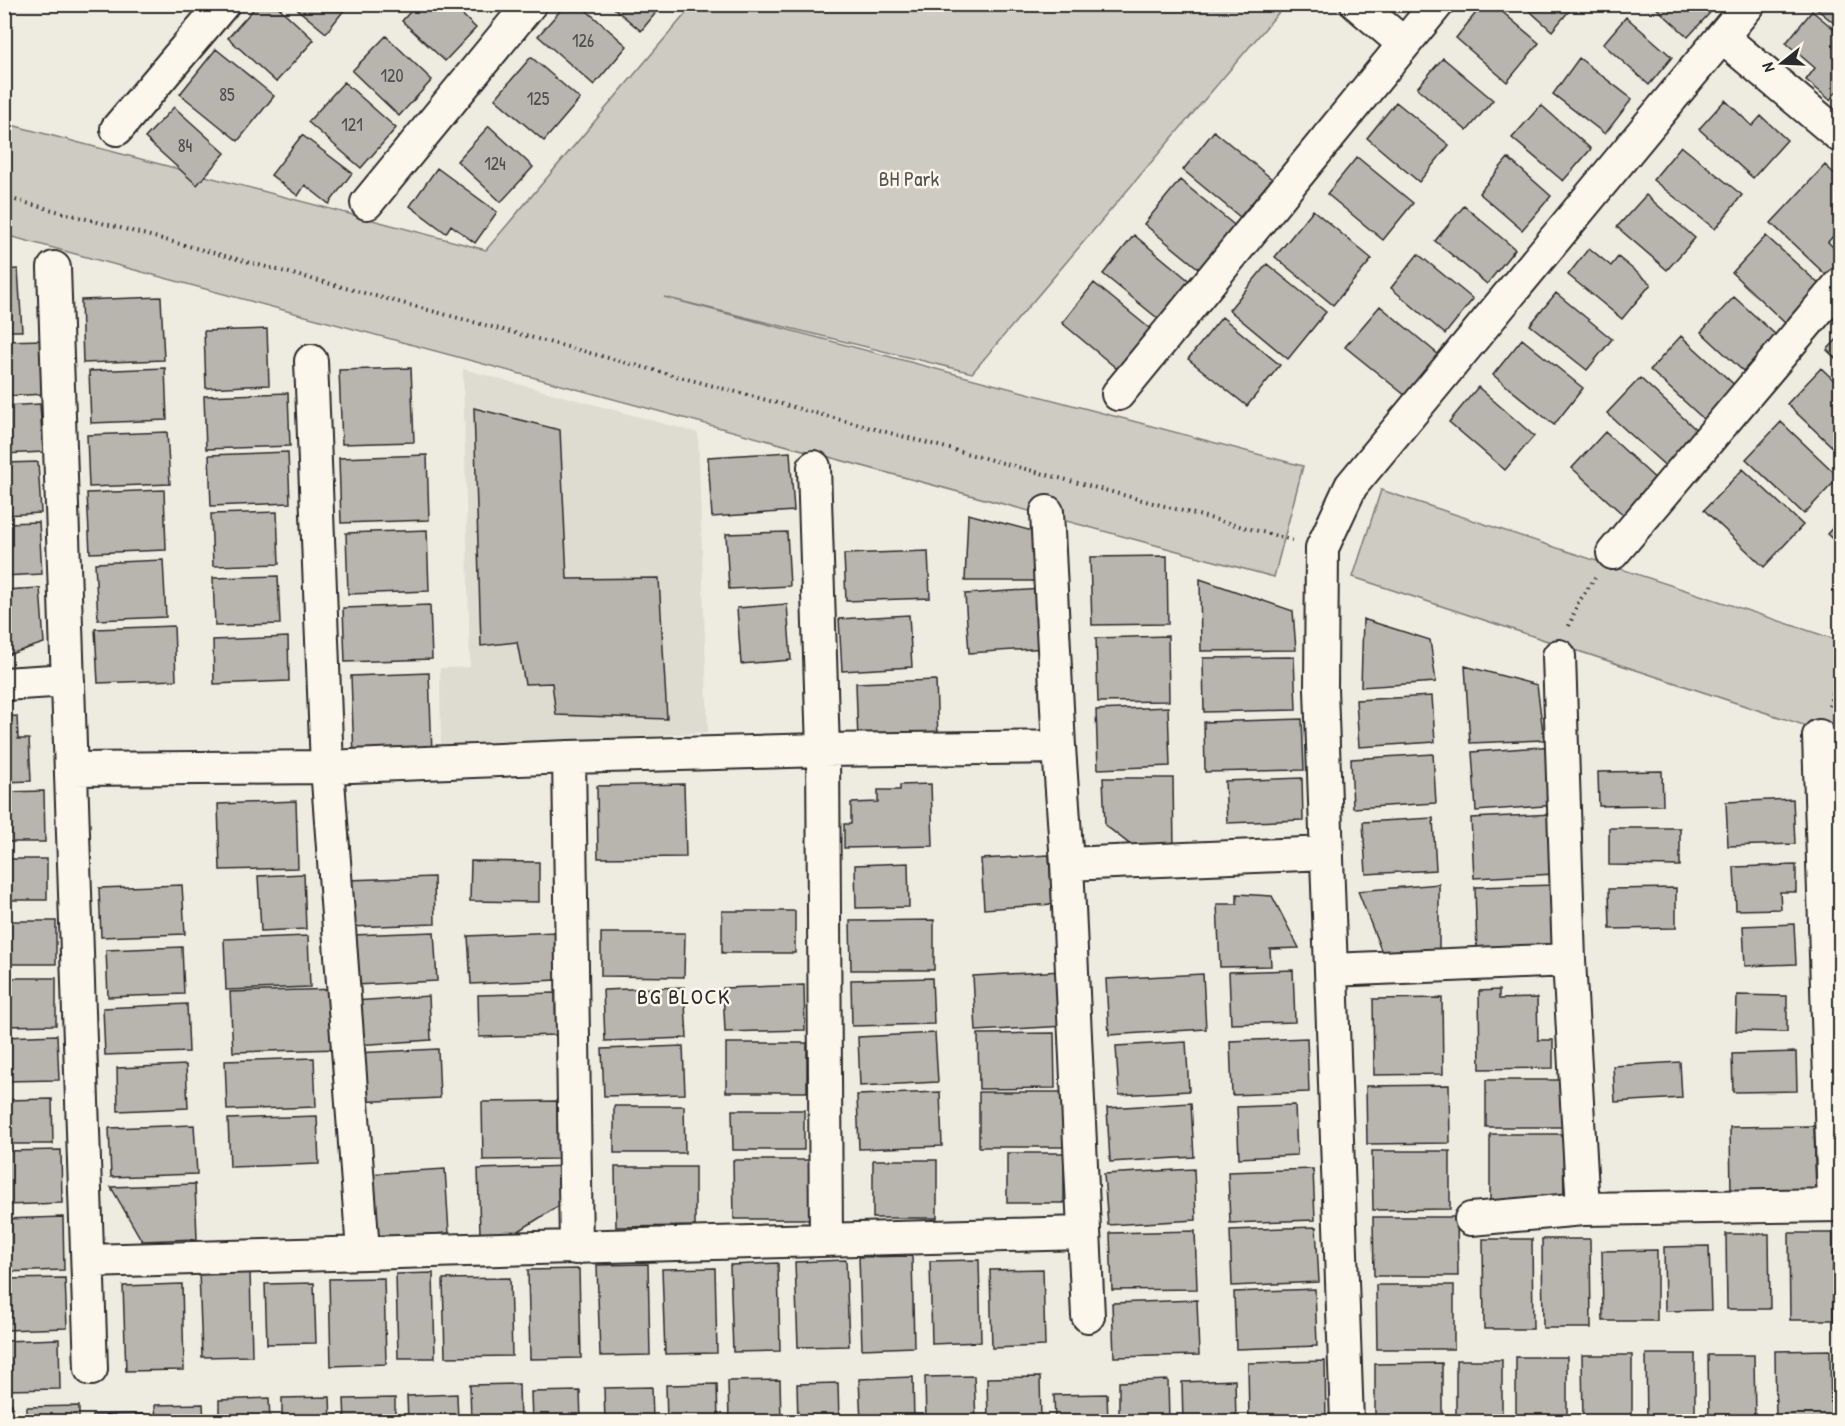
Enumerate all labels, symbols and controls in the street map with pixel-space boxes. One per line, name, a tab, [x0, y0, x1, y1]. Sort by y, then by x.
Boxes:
house number: 126	[572, 28, 594, 53]
north arrow	[1752, 33, 1812, 93]
text: N	[1756, 60, 1780, 75]
house number: 120	[380, 63, 404, 88]
house number: 85	[219, 82, 235, 107]
house number: 125	[527, 86, 550, 111]
house number: 121	[341, 112, 363, 137]
house number: 84	[178, 133, 193, 158]
house number: 124	[484, 151, 506, 176]
park label: BH Park	[879, 164, 939, 193]
district label: BG BLOCK	[637, 981, 731, 1011]

